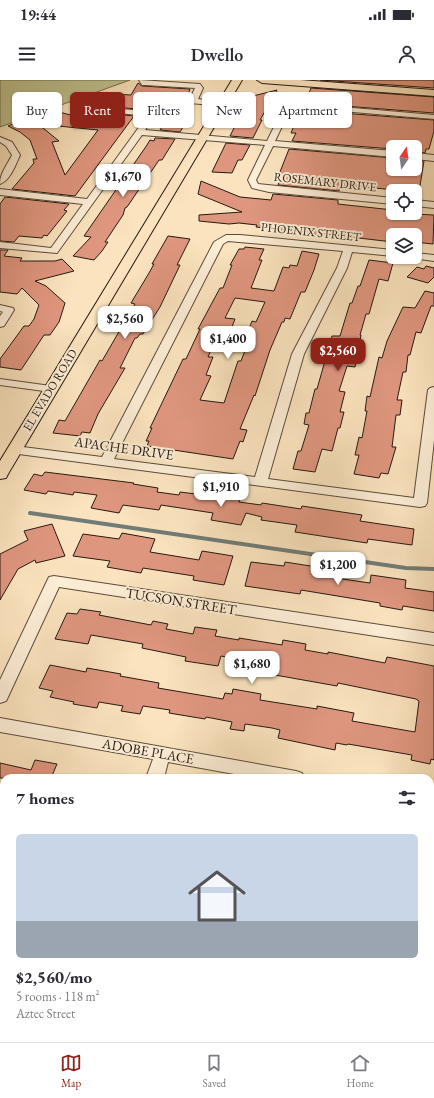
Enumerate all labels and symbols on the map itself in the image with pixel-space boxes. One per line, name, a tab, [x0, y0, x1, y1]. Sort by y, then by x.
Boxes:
north arrow	[386, 140, 422, 176]
pin: $1,670	[90, 164, 156, 198]
street label: ROSEMARY DRIVE	[273, 169, 377, 195]
street label: PHOENIX STREET	[260, 219, 363, 245]
pin: $2,560	[92, 306, 158, 340]
pin: $1,400	[195, 326, 261, 360]
pin: $2,560	[305, 338, 371, 372]
street label: EL EVADO ROAD	[19, 346, 81, 434]
street label: APACHE DRIVE	[72, 432, 175, 464]
pin: $1,910	[188, 474, 254, 508]
pin: $1,200	[305, 552, 371, 586]
street label: TUCSON STREET	[124, 583, 238, 619]
pin: $1,680	[219, 651, 285, 685]
street label: ADOBE PLACE	[100, 734, 195, 768]

